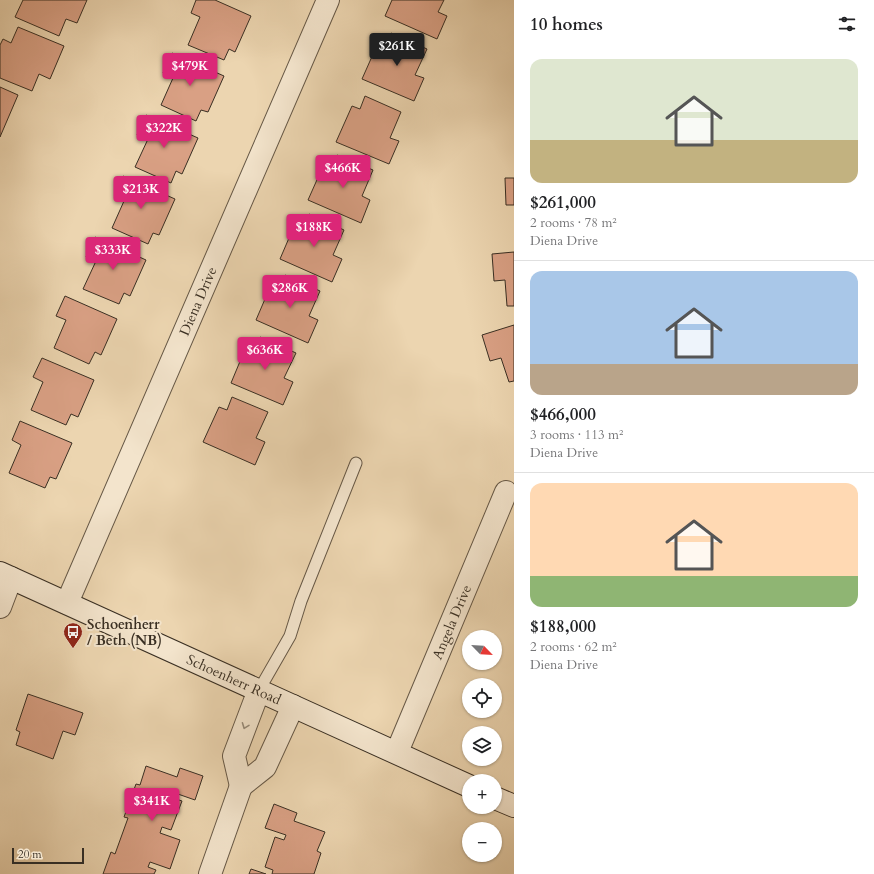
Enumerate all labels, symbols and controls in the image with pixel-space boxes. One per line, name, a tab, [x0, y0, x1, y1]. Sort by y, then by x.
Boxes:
text: 10 homes	[530, 13, 603, 36]
icon: filters	[836, 13, 858, 35]
pin: $261K	[369, 33, 425, 67]
text: $261K	[378, 37, 416, 55]
pin: $479K	[162, 53, 218, 87]
text: $479K	[171, 57, 209, 75]
icon: home	[658, 85, 730, 157]
pin: $322K	[136, 115, 192, 149]
text: $322K	[145, 119, 183, 137]
pin: $466K	[315, 155, 371, 189]
text: $466K	[324, 159, 362, 177]
pin: $213K	[113, 176, 169, 210]
text: $213K	[122, 180, 160, 198]
text: $261,000	[530, 191, 596, 214]
pin: $188K	[286, 214, 342, 248]
text: 2 rooms · 78 m²	[530, 214, 617, 232]
text: $188K	[295, 218, 333, 236]
text: Diena Drive	[530, 232, 598, 250]
pin: $333K	[85, 237, 141, 271]
text: $333K	[94, 241, 132, 259]
street label: Diena Drive	[175, 264, 221, 339]
pin: $286K	[262, 275, 318, 309]
text: $286K	[271, 279, 309, 297]
icon: home	[658, 297, 730, 369]
pin: $636K	[237, 337, 293, 371]
text: $636K	[246, 341, 284, 359]
text: $466,000	[530, 403, 596, 426]
text: 3 rooms · 113 m²	[530, 426, 623, 444]
text: Diena Drive	[530, 444, 598, 462]
icon: home	[658, 509, 730, 581]
street label: Angela Drive	[428, 582, 476, 662]
place label: Schoenherr / Beth (NB)	[87, 615, 162, 650]
text: $188,000	[530, 615, 596, 638]
bus stop icon: Schoenherr / Beth (NB)	[62, 621, 84, 649]
north arrow	[462, 630, 502, 670]
map controls	[462, 630, 502, 862]
text: 2 rooms · 62 m²	[530, 638, 617, 656]
street label: Schoenherr Road	[184, 650, 285, 710]
text: Diena Drive	[530, 656, 598, 674]
button: locate	[462, 678, 502, 718]
one-way arrow	[242, 723, 250, 730]
button: layers	[462, 726, 502, 766]
button: +	[462, 774, 502, 814]
pin: $341K	[124, 788, 180, 822]
text: $341K	[133, 792, 171, 810]
button: −	[462, 822, 502, 862]
scale bar	[12, 846, 84, 865]
text: 20 m	[18, 847, 42, 862]

